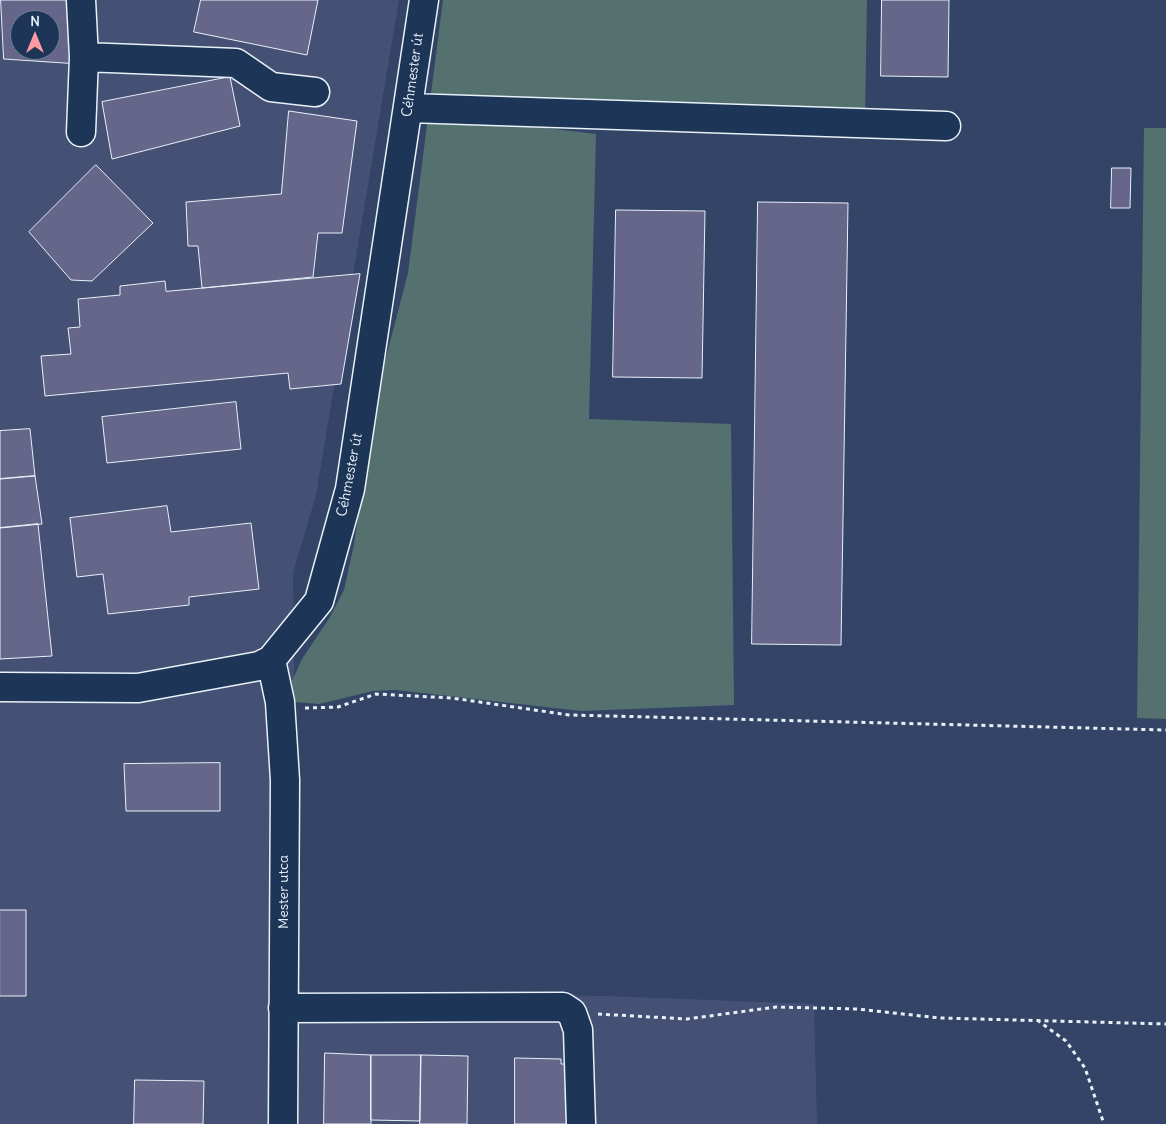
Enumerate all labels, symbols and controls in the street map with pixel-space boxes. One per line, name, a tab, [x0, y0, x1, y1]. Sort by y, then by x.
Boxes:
north arrow	[10, 10, 60, 60]
text: N	[30, 12, 40, 30]
street label: Céhmester út	[399, 32, 427, 118]
street label: Céhmester út	[334, 432, 366, 518]
street label: Mester utca	[276, 855, 292, 929]

